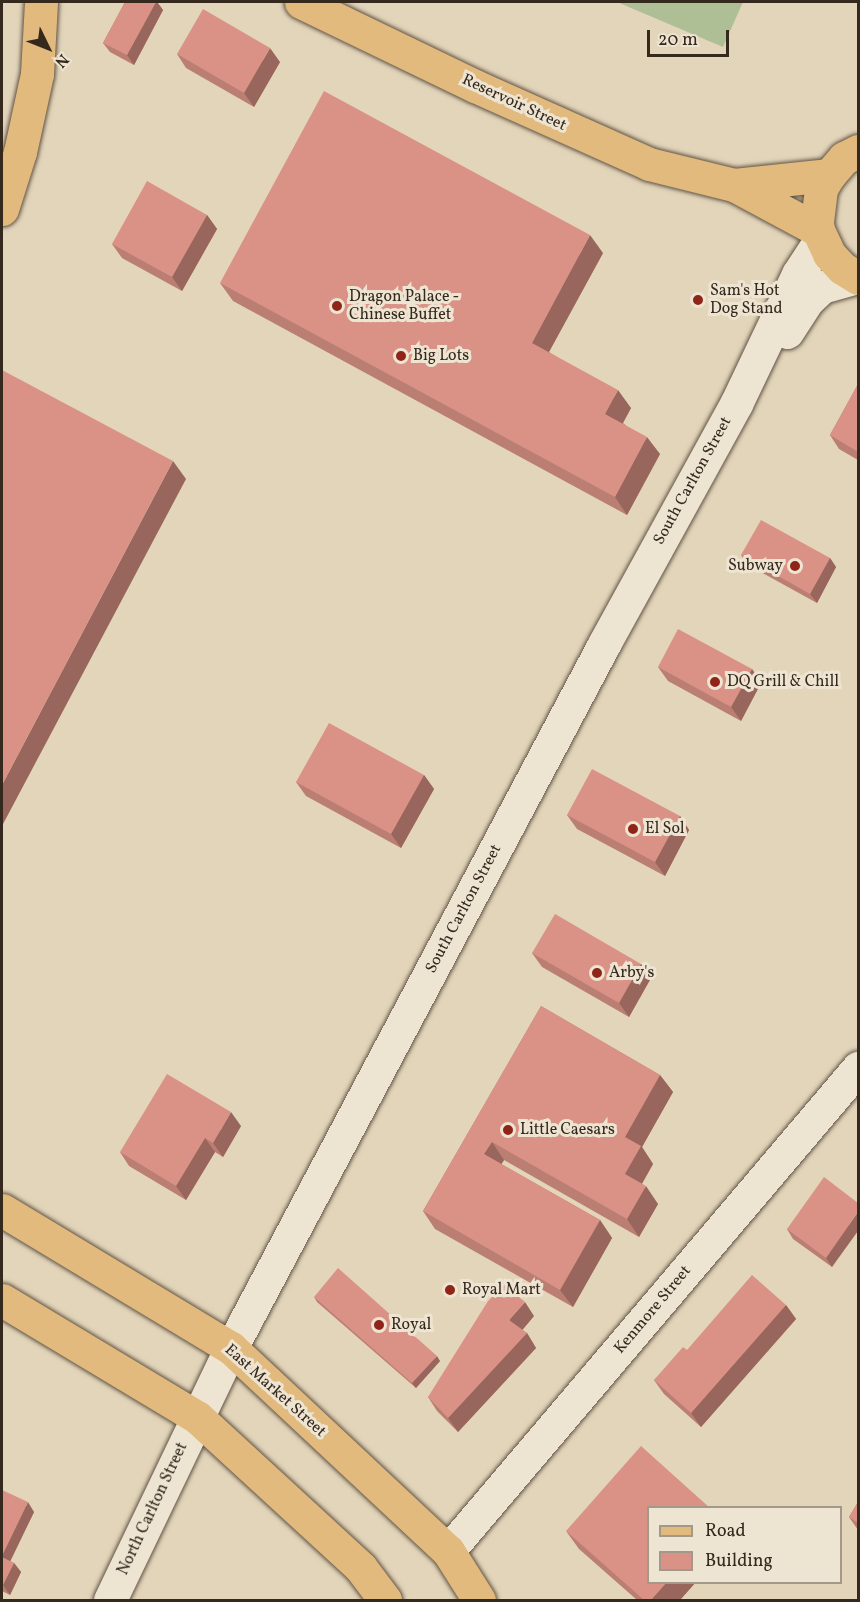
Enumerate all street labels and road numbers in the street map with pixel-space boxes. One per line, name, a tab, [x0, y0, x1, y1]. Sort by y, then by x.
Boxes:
street label: Reservoir Street	[459, 70, 569, 136]
street label: South Carlton Street	[650, 414, 736, 548]
street label: South Carlton Street	[422, 841, 506, 977]
street label: Kenmore Street	[610, 1262, 696, 1358]
street label: East Market Street	[220, 1340, 330, 1442]
street label: North Carlton Street	[114, 1440, 192, 1578]

